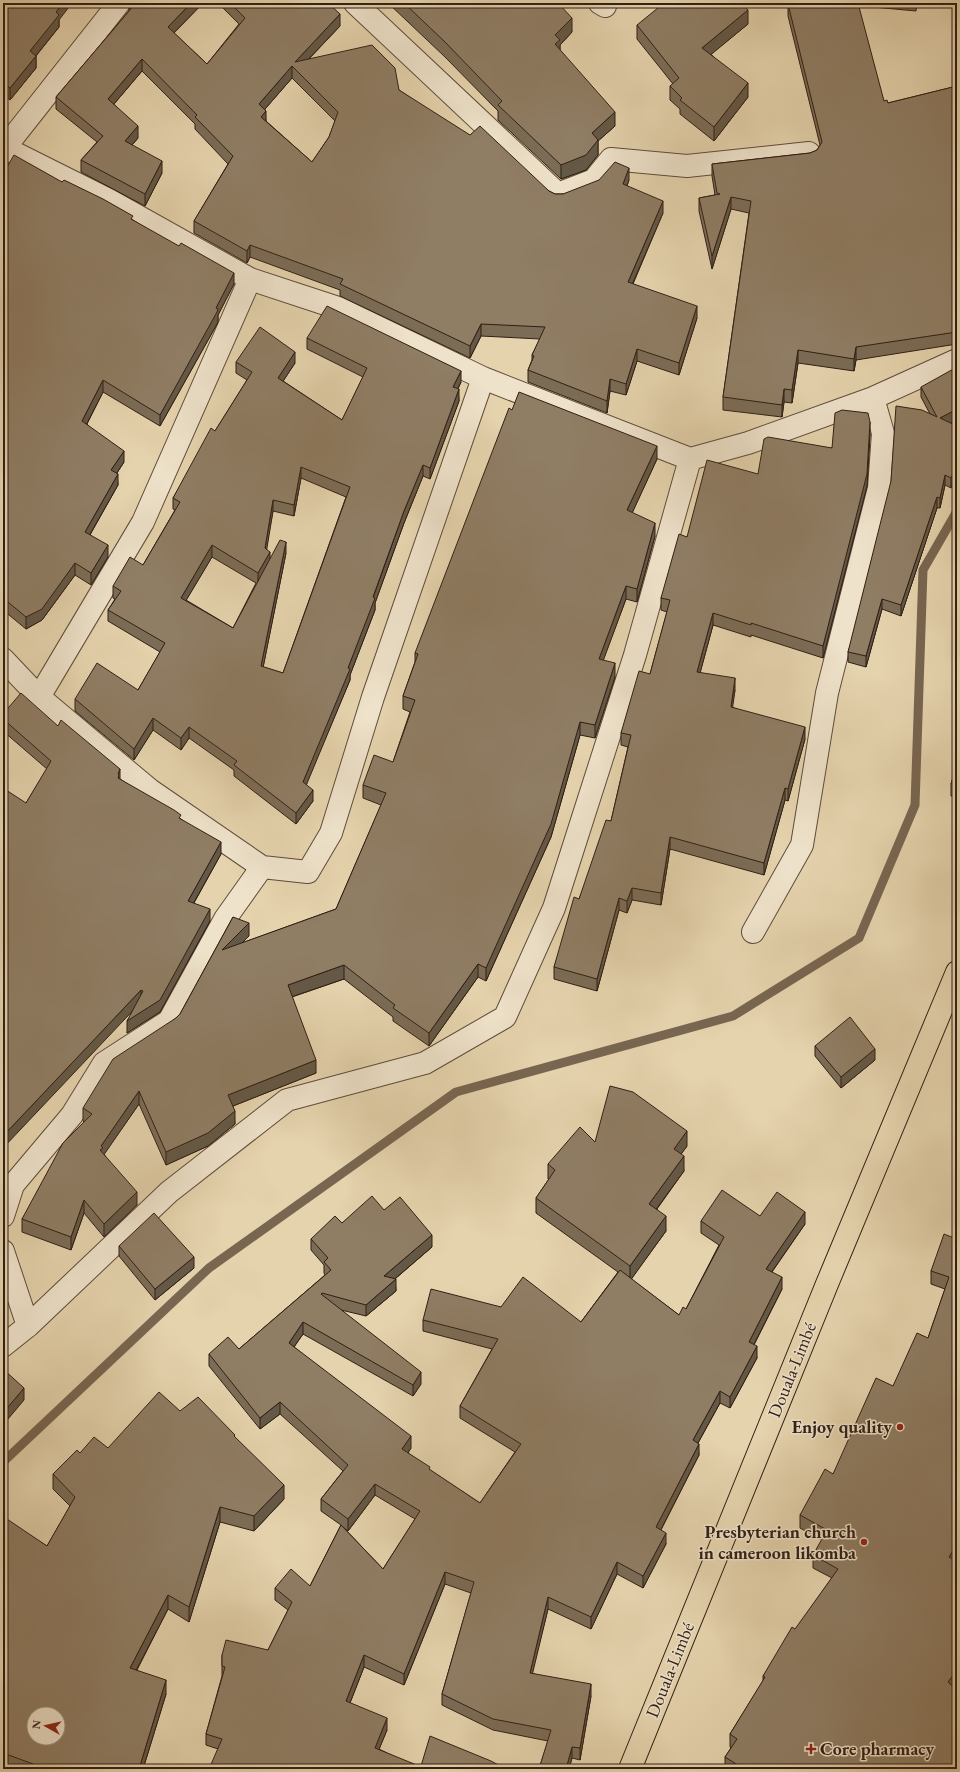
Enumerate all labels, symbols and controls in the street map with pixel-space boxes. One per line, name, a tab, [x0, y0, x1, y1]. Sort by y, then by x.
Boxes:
street label: Douala-Limbé	[762, 1319, 821, 1421]
place label: Enjoy quality	[792, 1415, 892, 1438]
marker: Enjoy quality	[895, 1422, 905, 1432]
place label: Presbyterian church in cameroon likomba	[699, 1520, 856, 1564]
marker: Presbyterian church in cameroon likomba	[859, 1537, 869, 1547]
street label: Douala-Limbé	[640, 1619, 699, 1721]
north arrow	[26, 1706, 66, 1746]
text: N	[29, 1719, 44, 1730]
place label: Core pharmacy	[820, 1737, 935, 1760]
marker: Core pharmacy	[805, 1743, 817, 1755]

